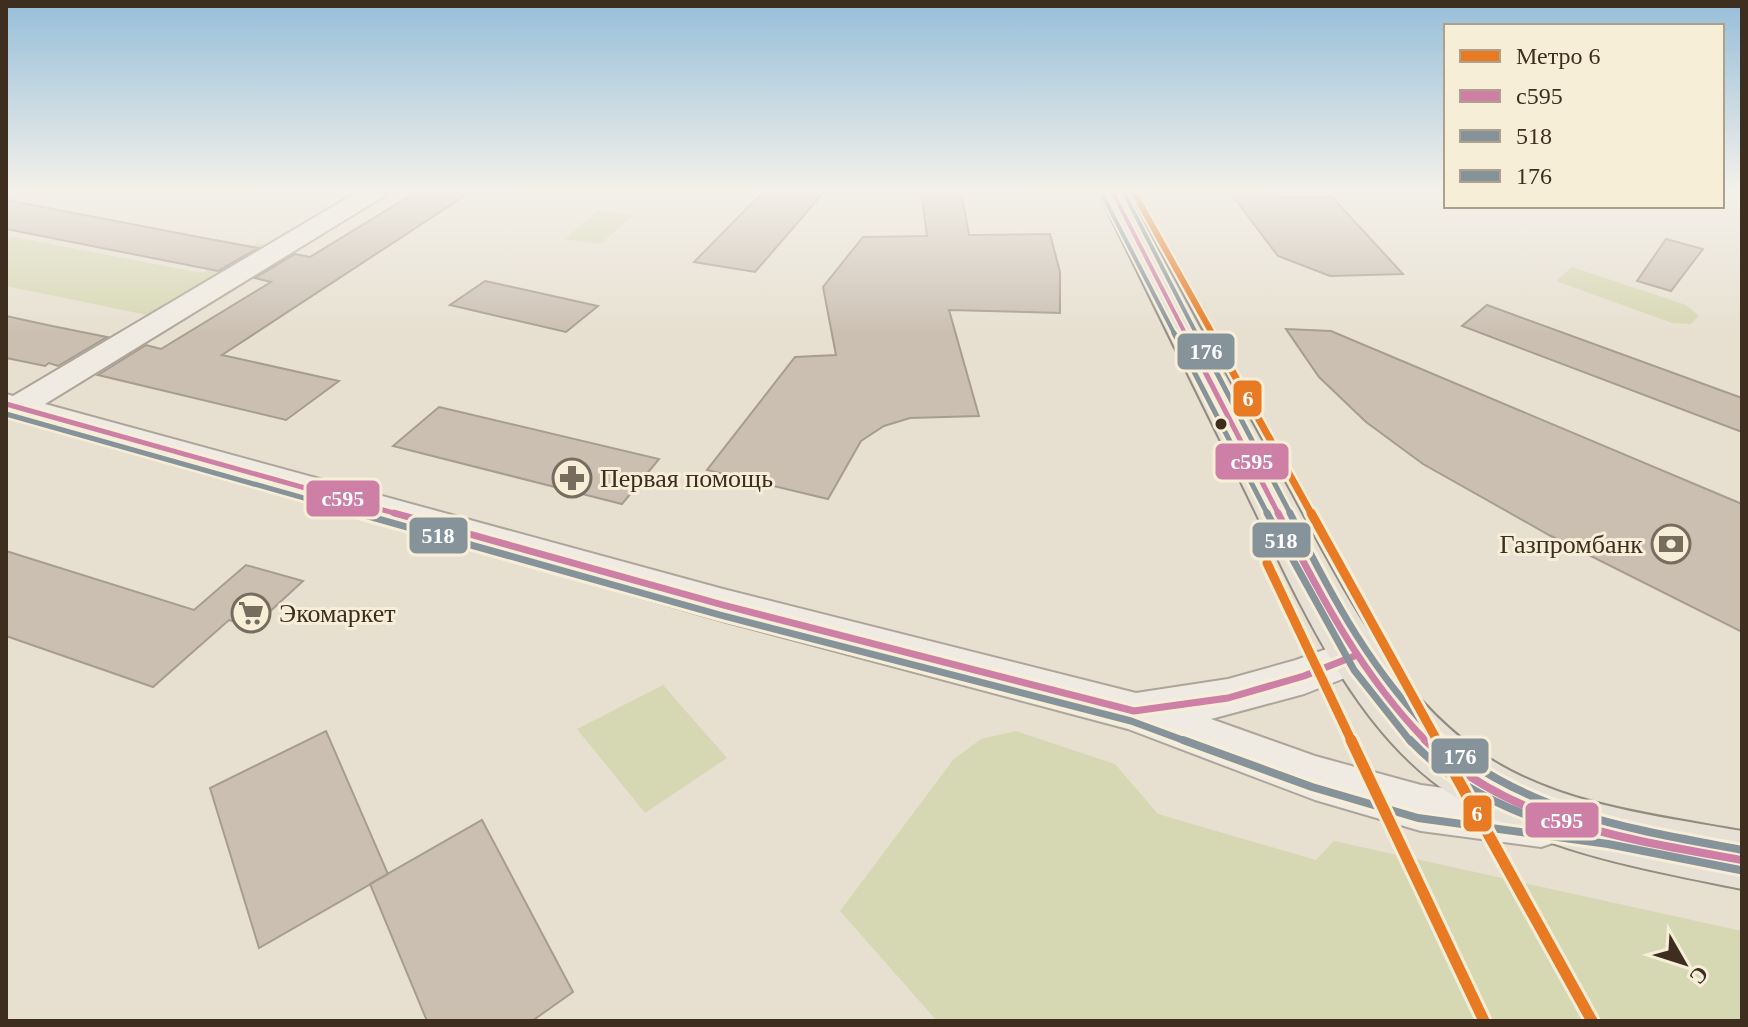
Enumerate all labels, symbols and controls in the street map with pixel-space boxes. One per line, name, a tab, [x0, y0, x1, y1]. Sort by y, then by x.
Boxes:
legend	[1444, 24, 1724, 208]
text: Метро 6	[1516, 43, 1600, 69]
text: с595	[1516, 83, 1563, 109]
text: 518	[1516, 123, 1552, 149]
text: 176	[1516, 163, 1552, 189]
line badge: 176	[1176, 332, 1236, 371]
text: 176	[1190, 339, 1223, 364]
line badge: 6	[1232, 379, 1263, 418]
text: 6	[1243, 386, 1254, 411]
unlabelled marker	[1213, 416, 1229, 432]
line badge: с595	[1214, 442, 1290, 481]
text: с595	[1231, 449, 1273, 474]
pharmacy icon: Первая помощь	[551, 457, 593, 499]
place label: Первая помощь	[600, 464, 773, 493]
line badge: с595	[305, 479, 381, 518]
text: с595	[322, 486, 364, 511]
line badge: 518	[408, 516, 469, 555]
line badge: 518	[1251, 521, 1312, 559]
text: 518	[422, 523, 455, 548]
bank icon: Газпромбанк	[1650, 523, 1692, 565]
text: 518	[1265, 528, 1298, 553]
place label: Газпромбанк	[1500, 530, 1643, 559]
supermarket icon: Экомаркет	[230, 592, 272, 634]
place label: Экомаркет	[279, 599, 396, 628]
line badge: 176	[1430, 737, 1490, 775]
text: 176	[1444, 744, 1477, 769]
line badge: 6	[1462, 794, 1493, 833]
text: 6	[1472, 801, 1483, 826]
line badge: с595	[1524, 801, 1600, 839]
text: с595	[1541, 808, 1583, 833]
north arrow	[1644, 923, 1724, 1003]
text: С	[1684, 961, 1714, 989]

